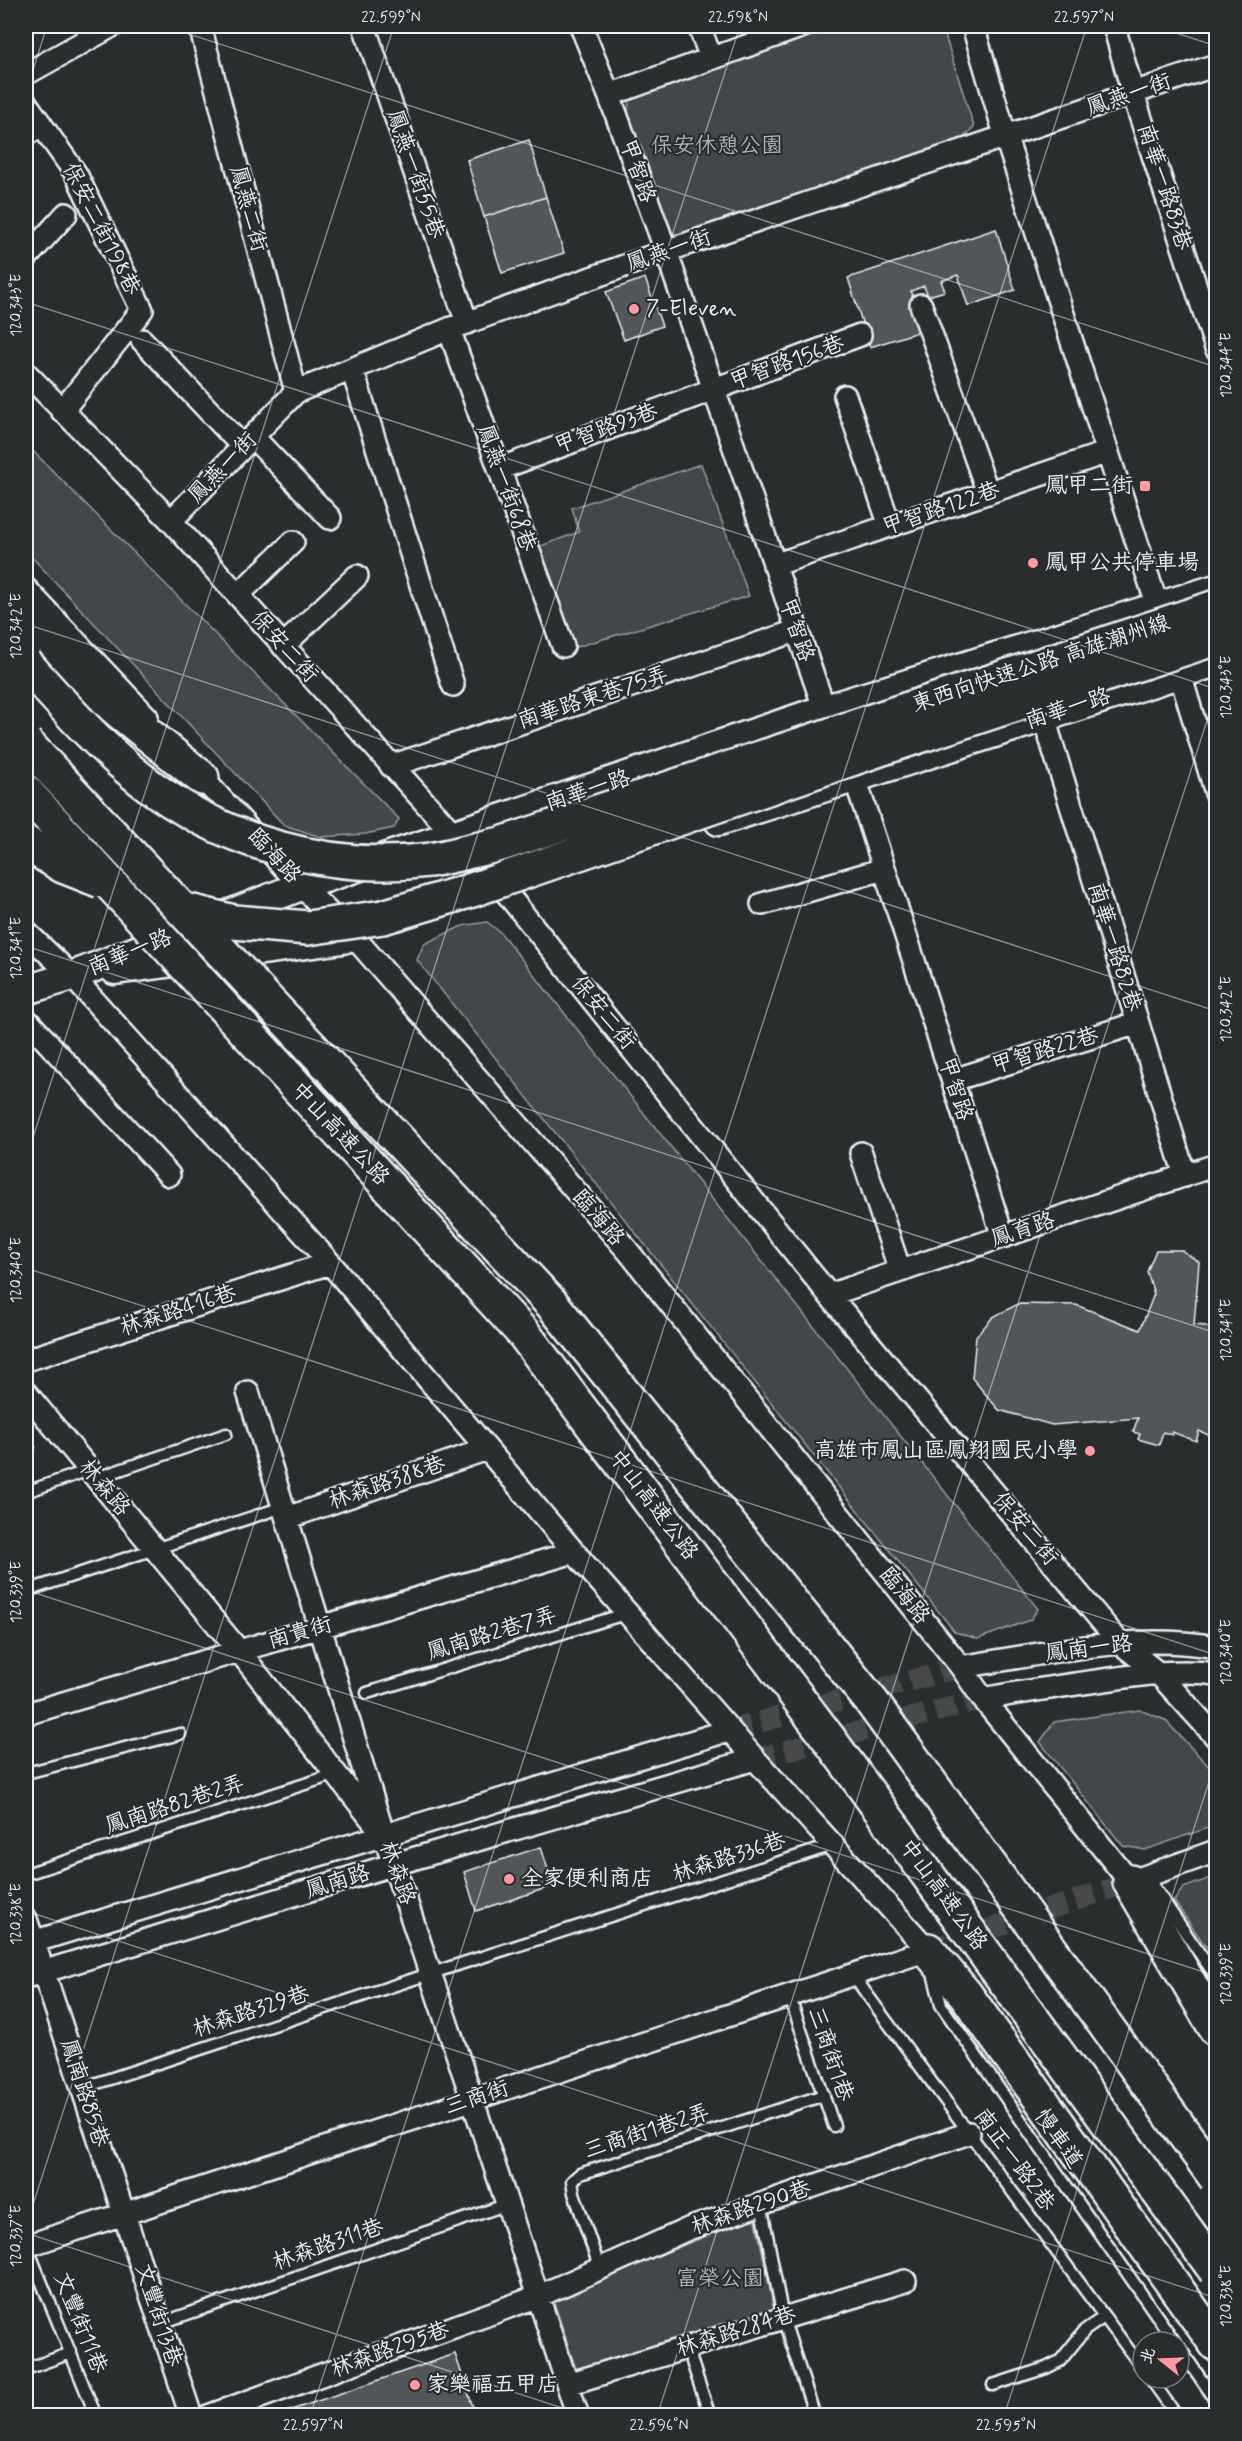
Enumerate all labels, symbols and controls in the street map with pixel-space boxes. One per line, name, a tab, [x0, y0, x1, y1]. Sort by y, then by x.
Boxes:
text: 22.599°N	[361, 8, 421, 28]
text: 22.598°N	[708, 8, 768, 28]
text: 22.597°N	[1054, 8, 1114, 28]
street label: 鳳燕一街	[1083, 67, 1175, 123]
street label: 鳳燕一街55巷	[380, 106, 450, 242]
street label: 南華一路83巷	[1130, 120, 1198, 254]
park label: 保安休憩公園	[651, 132, 783, 160]
street label: 甲智路	[613, 135, 661, 207]
street label: 保安二街198巷	[56, 158, 146, 300]
street label: 鳳燕二街	[223, 163, 273, 255]
street label: 鳳燕一街	[623, 223, 715, 279]
text: 120.343°E	[7, 273, 27, 337]
place label: 7-Eleven	[646, 295, 736, 323]
marker: 7-Eleven	[627, 302, 641, 316]
street label: 甲智路156巷	[726, 329, 848, 397]
text: 120.344°E	[1217, 332, 1237, 398]
street label: 甲智路93巷	[550, 397, 662, 461]
street label: 鳳燕一街68巷	[470, 421, 542, 555]
street label: 鳳燕一街	[182, 427, 264, 509]
place label: 鳳甲二街	[1045, 472, 1133, 500]
street label: 甲智路122巷	[878, 476, 1004, 542]
marker: 鳳甲二街	[1138, 479, 1152, 493]
place label: 鳳甲公共停車場	[1045, 549, 1199, 577]
marker: 鳳甲公共停車場	[1026, 556, 1040, 570]
text: 120.342°E	[7, 593, 27, 659]
street label: 甲智路	[772, 594, 820, 666]
street label: 保安二街	[244, 605, 324, 689]
street label: 東西向快速公路 高雄潮州線	[908, 609, 1174, 719]
text: 120.343°E	[1217, 655, 1237, 719]
street label: 南華路東巷75弄	[514, 660, 672, 736]
street label: 南華一路	[1022, 682, 1114, 736]
street label: 南華一路	[542, 764, 634, 818]
street label: 臨海路	[241, 822, 307, 890]
street label: 南華一路82巷	[1081, 879, 1147, 1015]
text: 120.341°E	[7, 916, 27, 979]
street label: 南華一路	[84, 924, 176, 982]
street label: 保安二街	[564, 970, 642, 1056]
text: 120.342°E	[1217, 976, 1237, 1042]
street label: 甲智路22巷	[988, 1021, 1102, 1081]
street label: 甲智路	[931, 1053, 979, 1125]
street label: 中山高速公路	[285, 1076, 395, 1192]
street label: 臨海路	[566, 1184, 630, 1252]
street label: 鳳育路	[987, 1206, 1059, 1254]
text: 120.340°E	[7, 1237, 27, 1303]
street label: 林森路416巷	[116, 1279, 240, 1343]
text: 120.341°E	[1217, 1298, 1237, 1361]
place label: 高雄市鳳山區鳳翔國民小學	[814, 1437, 1078, 1465]
street label: 中山高速公路	[602, 1444, 704, 1566]
marker: 高雄市鳳山區鳳翔國民小學	[1083, 1444, 1097, 1458]
street label: 林森路388巷	[325, 1450, 449, 1516]
street label: 林森路	[72, 1454, 136, 1522]
street label: 保安二街	[986, 1486, 1064, 1572]
text: 120.339°E	[7, 1561, 27, 1623]
street label: 臨海路	[872, 1562, 936, 1630]
street label: 鳳南路2巷7弄	[424, 1601, 560, 1667]
street label: 南貴街	[264, 1610, 336, 1656]
text: 120.340°E	[1217, 1619, 1237, 1685]
street label: 鳳南一路	[1044, 1630, 1134, 1668]
street label: 鳳南路82巷2弄	[102, 1769, 248, 1841]
street label: 林森路336巷	[669, 1827, 789, 1889]
street label: 中山高速公路	[893, 1833, 993, 1957]
street label: 林森路	[373, 1837, 421, 1909]
street label: 鳳南路	[302, 1859, 374, 1905]
place label: 全家便利商店	[521, 1865, 653, 1893]
marker: 全家便利商店	[502, 1872, 516, 1886]
text: 120.338°E	[7, 1883, 27, 1945]
text: 120.339°E	[1217, 1943, 1237, 2005]
street label: 林森路329巷	[189, 1980, 313, 2044]
street label: 三商街1巷	[801, 2003, 859, 2105]
street label: 鳳南路85巷	[53, 2035, 115, 2151]
street label: 三商街	[441, 2074, 513, 2122]
street label: 三商街1巷2弄	[581, 2099, 713, 2165]
street label: 南正一路2巷	[967, 2103, 1061, 2217]
street label: 慢車道	[1028, 2104, 1088, 2174]
street label: 林森路290巷	[687, 2174, 815, 2242]
text: 120.337°E	[7, 2205, 27, 2267]
street label: 林森路311巷	[269, 2213, 387, 2277]
street label: 文豐街13巷	[128, 2260, 188, 2370]
park label: 富榮公園	[676, 2265, 764, 2293]
text: 120.338°E	[1217, 2265, 1237, 2327]
street label: 文豐街11巷	[47, 2268, 113, 2378]
street label: 林森路284巷	[673, 2301, 799, 2363]
street label: 林森路295巷	[327, 2316, 453, 2384]
north arrow	[1131, 2330, 1191, 2390]
text: 北	[1136, 2345, 1161, 2367]
place label: 家樂福五甲店	[427, 2371, 559, 2399]
marker: 家樂福五甲店	[408, 2378, 422, 2392]
text: 22.597°N	[283, 2416, 343, 2436]
text: 22.596°N	[630, 2416, 688, 2436]
text: 22.595°N	[976, 2416, 1036, 2436]

